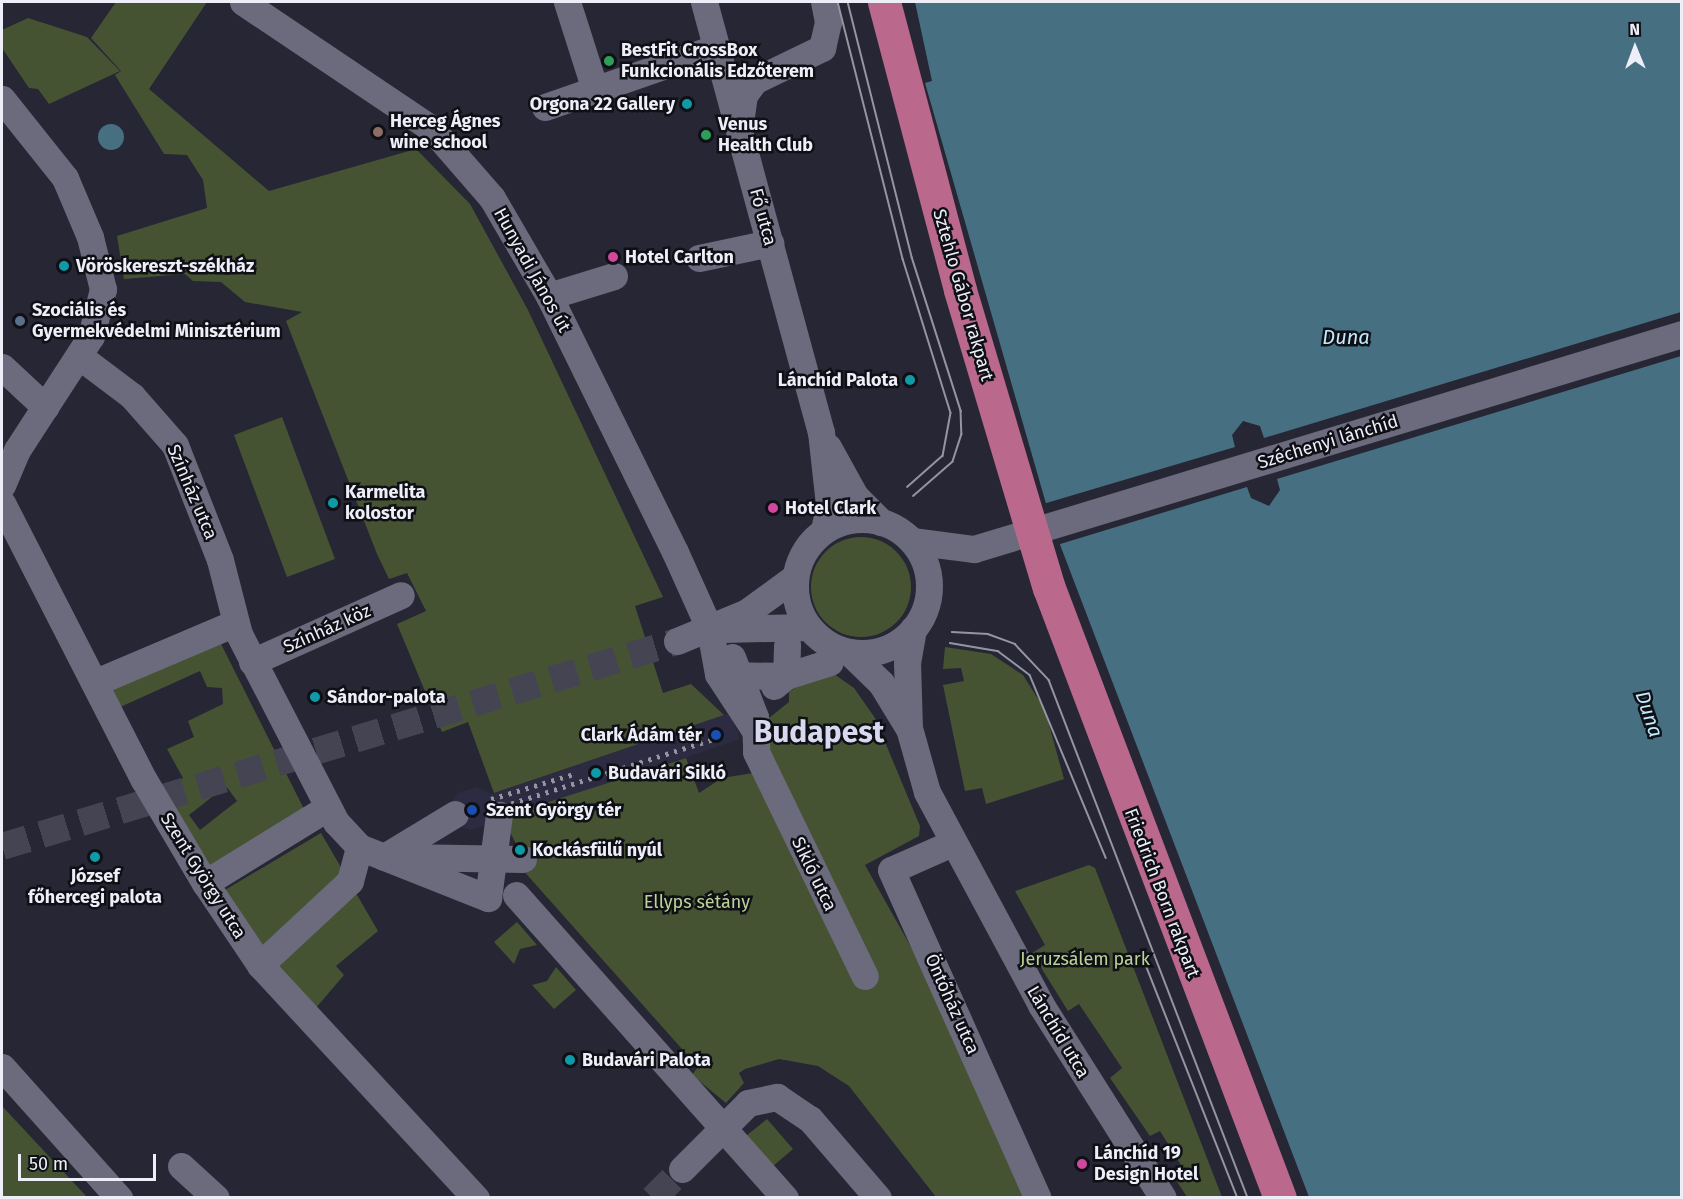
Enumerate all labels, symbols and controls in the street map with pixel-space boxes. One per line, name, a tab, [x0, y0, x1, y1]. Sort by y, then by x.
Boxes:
north arrow	[1605, 18, 1665, 78]
text: N	[1629, 20, 1640, 39]
place label: BestFit CrossBox Funkcionális Edzőterem	[621, 40, 814, 82]
marker: BestFit CrossBox Funkcionális Edzőterem	[602, 54, 616, 68]
place label: Orgona 22 Gallery	[530, 93, 675, 115]
marker: Orgona 22 Gallery	[680, 97, 694, 111]
place label: Herceg Ágnes wine school	[390, 111, 501, 154]
place label: Venus Health Club	[718, 114, 813, 156]
marker: Herceg Ágnes wine school	[371, 125, 385, 139]
marker: Venus Health Club	[699, 128, 713, 142]
street label: Fő utca	[745, 186, 781, 248]
street label: Hunyadi János út	[489, 204, 575, 336]
street label: Sztehlo Gábor rakpart	[928, 207, 998, 383]
place label: Hotel Carlton	[625, 246, 734, 268]
marker: Hotel Carlton	[606, 250, 620, 264]
place label: Vöröskereszt-székház	[76, 255, 254, 277]
marker: Vöröskereszt-székház	[57, 259, 71, 273]
place label: Szociális és Gyermekvédelmi Minisztérium	[32, 300, 281, 342]
marker: Szociális és Gyermekvédelmi Minisztérium	[13, 314, 27, 328]
water label: Duna	[1322, 325, 1370, 349]
place label: Lánchíd Palota	[778, 369, 898, 391]
marker: Lánchíd Palota	[903, 373, 917, 387]
street label: Széchenyi lánchíd	[1255, 410, 1401, 474]
street label: Színház utca	[162, 441, 222, 543]
place label: Karmelita kolostor	[345, 482, 425, 524]
marker: Karmelita kolostor	[326, 496, 340, 510]
place label: Hotel Clark	[785, 497, 876, 519]
marker: Hotel Clark	[766, 501, 780, 515]
street label: Színház köz	[280, 600, 374, 658]
place label: Sándor-palota	[327, 686, 446, 708]
water label: Duna	[1630, 688, 1668, 740]
marker: Sándor-palota	[308, 690, 322, 704]
district label: Budapest	[754, 714, 884, 750]
place label: Clark Ádám tér	[581, 724, 702, 746]
marker: Clark Ádám tér	[707, 726, 725, 744]
place label: Budavári Sikló	[608, 762, 726, 784]
marker: Budavári Sikló	[589, 766, 603, 780]
place label: Szent György tér	[486, 799, 621, 821]
marker: Szent György tér	[463, 801, 481, 819]
street label: Friedrich Born rakpart	[1120, 805, 1204, 981]
street label: Szent György utca	[156, 809, 250, 943]
street label: Sikló utca	[787, 834, 841, 914]
place label: Kockásfülű nyúl	[532, 839, 662, 861]
marker: Kockásfülű nyúl	[513, 843, 527, 857]
marker: József főhercegi palota	[88, 850, 102, 864]
place label: József főhercegi palota	[28, 866, 162, 908]
park label: Ellyps sétány	[644, 891, 750, 913]
park label: Jeruzsálem park	[1020, 948, 1150, 970]
street label: Öntőház utca	[920, 950, 984, 1058]
street label: Lánchíd utca	[1022, 982, 1094, 1082]
place label: Budavári Palota	[582, 1049, 711, 1071]
marker: Budavári Palota	[563, 1053, 577, 1067]
scale bar	[21, 1142, 159, 1180]
place label: Lánchíd 19 Design Hotel	[1094, 1143, 1198, 1186]
text: 50 m	[29, 1153, 68, 1175]
marker: Lánchíd 19 Design Hotel	[1075, 1157, 1089, 1171]

